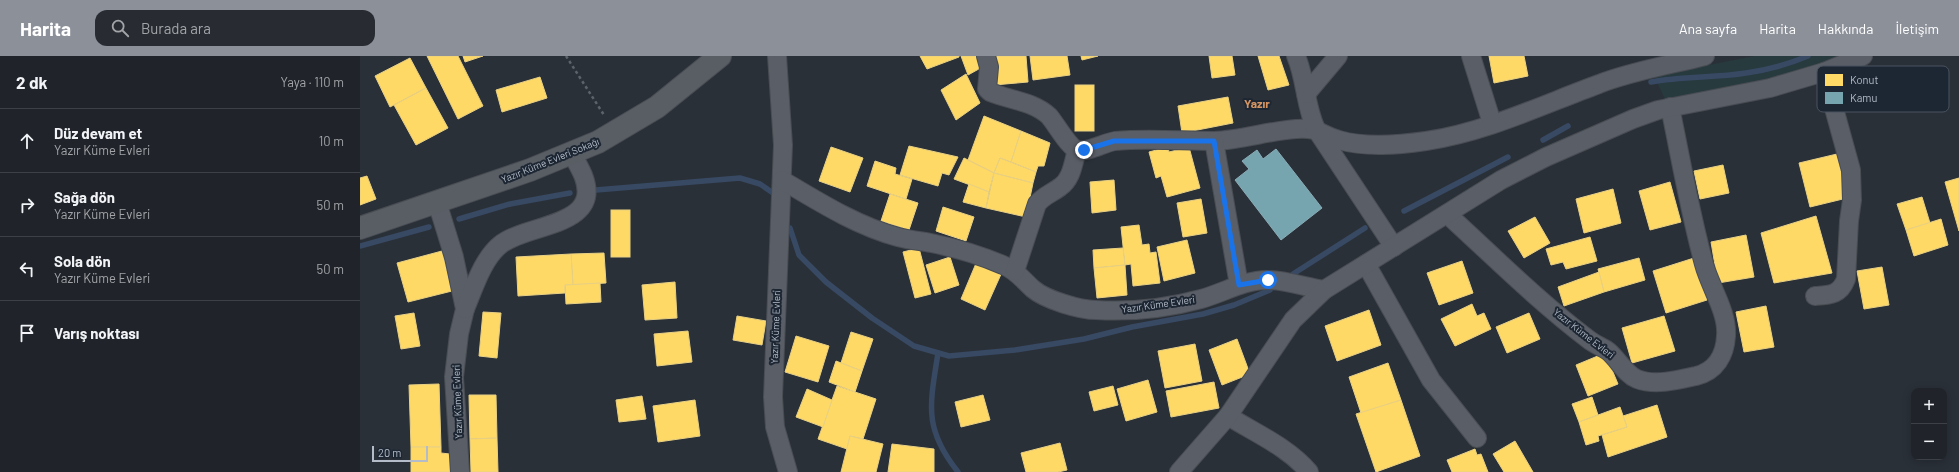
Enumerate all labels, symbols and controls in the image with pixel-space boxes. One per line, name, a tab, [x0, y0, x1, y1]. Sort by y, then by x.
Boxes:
search box	[95, 10, 375, 46]
text: Harita	[20, 17, 71, 40]
icon: search	[109, 17, 131, 39]
text: Burada ara	[141, 19, 211, 37]
text: Ana sayfa	[1679, 20, 1737, 37]
text: Harita	[1759, 20, 1796, 37]
text: Hakkında	[1818, 20, 1873, 37]
text: İletişim	[1895, 20, 1939, 37]
legend	[1817, 66, 1949, 112]
text: 2 dk	[16, 72, 48, 92]
text: Konut	[1850, 73, 1878, 86]
text: Yaya · 110 m	[280, 74, 344, 90]
text: Kamu	[1850, 91, 1877, 104]
district label: Yazır	[1244, 96, 1270, 110]
text: Düz devam et	[54, 124, 142, 142]
icon: ahead	[16, 130, 38, 152]
text: 10 m	[319, 133, 344, 149]
street label: Yazır Küme Evleri Sokağı	[499, 135, 601, 185]
route end	[1075, 141, 1093, 159]
text: Yazır Küme Evleri	[54, 142, 150, 158]
text: Sağa dön	[54, 188, 115, 206]
icon: right	[16, 194, 38, 216]
text: 50 m	[317, 197, 344, 213]
text: Yazır Küme Evleri	[54, 206, 150, 222]
text: Sola dön	[54, 252, 111, 270]
icon: left	[16, 258, 38, 280]
text: 50 m	[317, 261, 344, 277]
text: Yazır Küme Evleri	[54, 270, 150, 286]
route start	[1259, 271, 1277, 289]
street label: Yazır Küme Evleri	[768, 290, 782, 364]
street label: Yazır Küme Evleri	[1121, 293, 1195, 315]
street label: Yazır Küme Evleri	[1551, 306, 1617, 360]
icon: arrive	[16, 322, 38, 344]
text: Varış noktası	[54, 324, 139, 342]
street label: Yazır Küme Evleri	[450, 365, 464, 439]
map controls	[1911, 388, 1947, 460]
button: +	[1911, 388, 1947, 424]
button: −	[1911, 424, 1947, 460]
scale bar	[372, 444, 428, 463]
text: 20 m	[378, 446, 401, 459]

